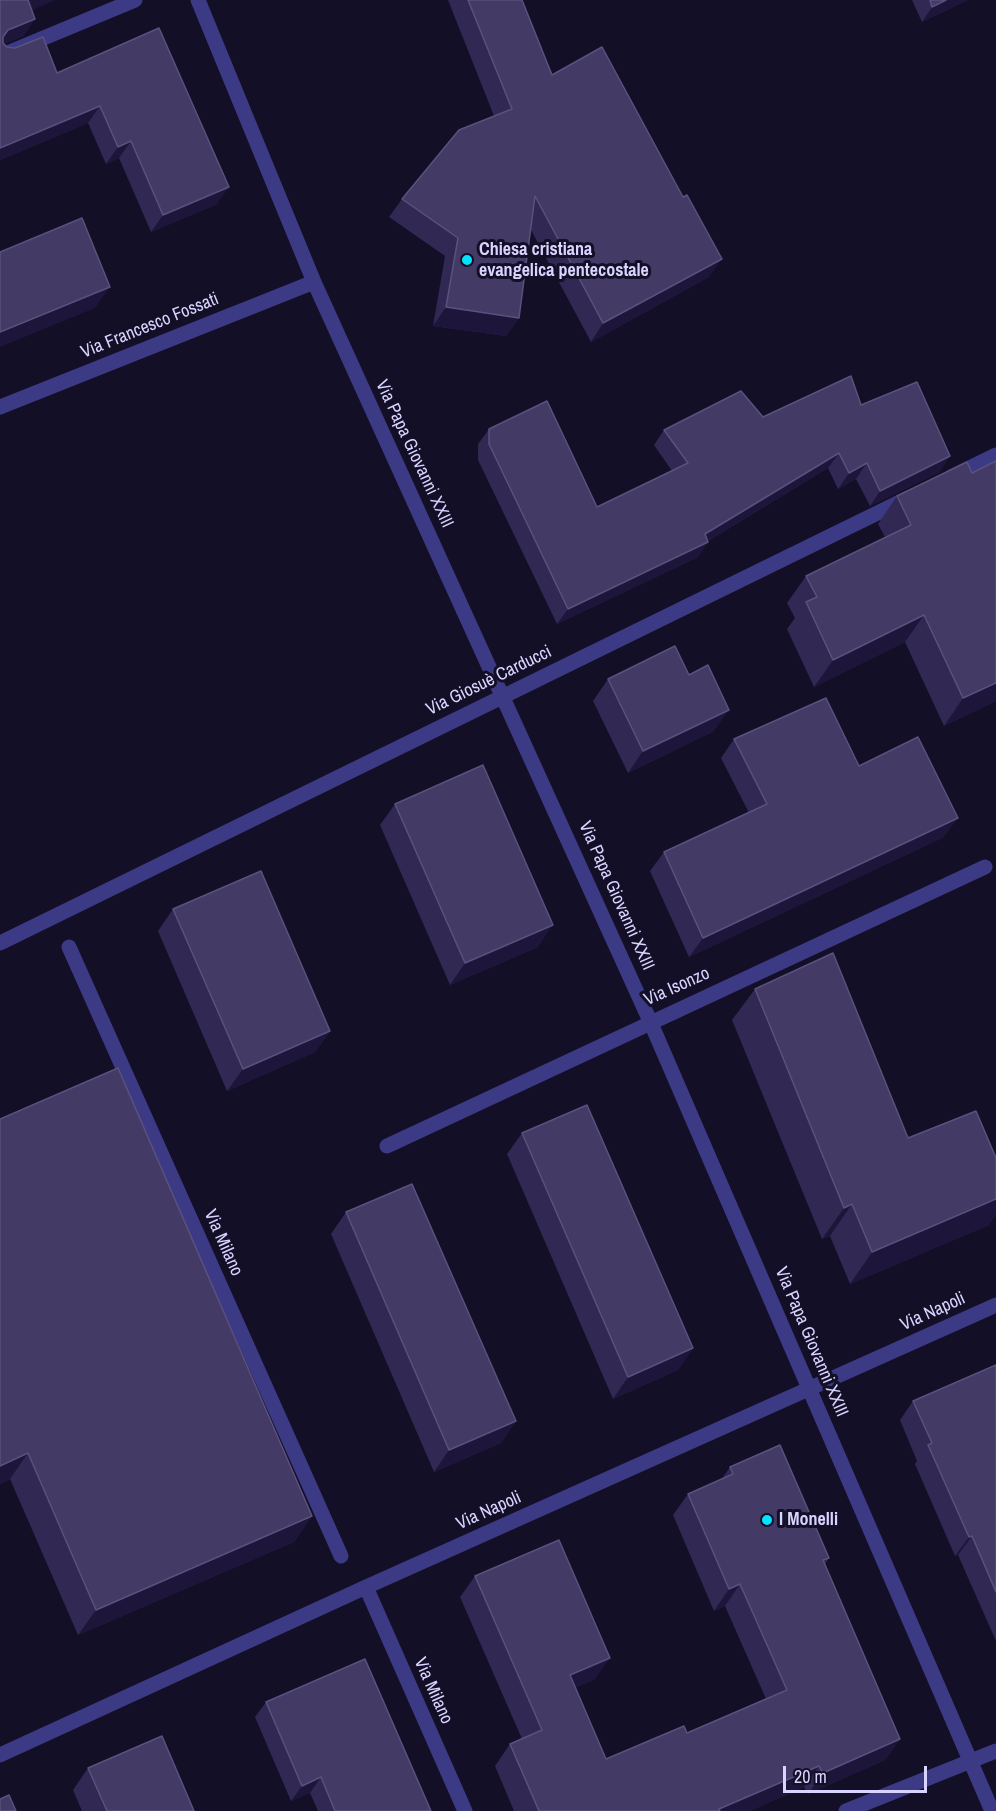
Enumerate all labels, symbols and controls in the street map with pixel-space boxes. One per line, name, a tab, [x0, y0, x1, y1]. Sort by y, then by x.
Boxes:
place label: Chiesa cristiana evangelica pentecostale	[479, 239, 649, 282]
marker: Chiesa cristiana evangelica pentecostale	[460, 253, 474, 267]
street label: Via Francesco Fossati	[78, 289, 222, 363]
street label: Via Papa Giovanni XXIII	[370, 377, 458, 531]
street label: Via Giosuè Carducci	[423, 641, 555, 721]
street label: Via Papa Giovanni XXIII	[573, 818, 659, 974]
street label: Via Isonzo	[641, 963, 713, 1011]
street label: Via Milano	[199, 1206, 247, 1280]
street label: Via Papa Giovanni XXIII	[770, 1264, 852, 1420]
street label: Via Napoli	[897, 1288, 969, 1336]
street label: Via Napoli	[453, 1487, 525, 1535]
place label: I Monelli	[779, 1509, 838, 1531]
marker: I Monelli	[760, 1513, 774, 1527]
street label: Via Milano	[409, 1654, 457, 1728]
scale bar	[786, 1754, 930, 1792]
text: 20 m	[794, 1764, 827, 1789]

